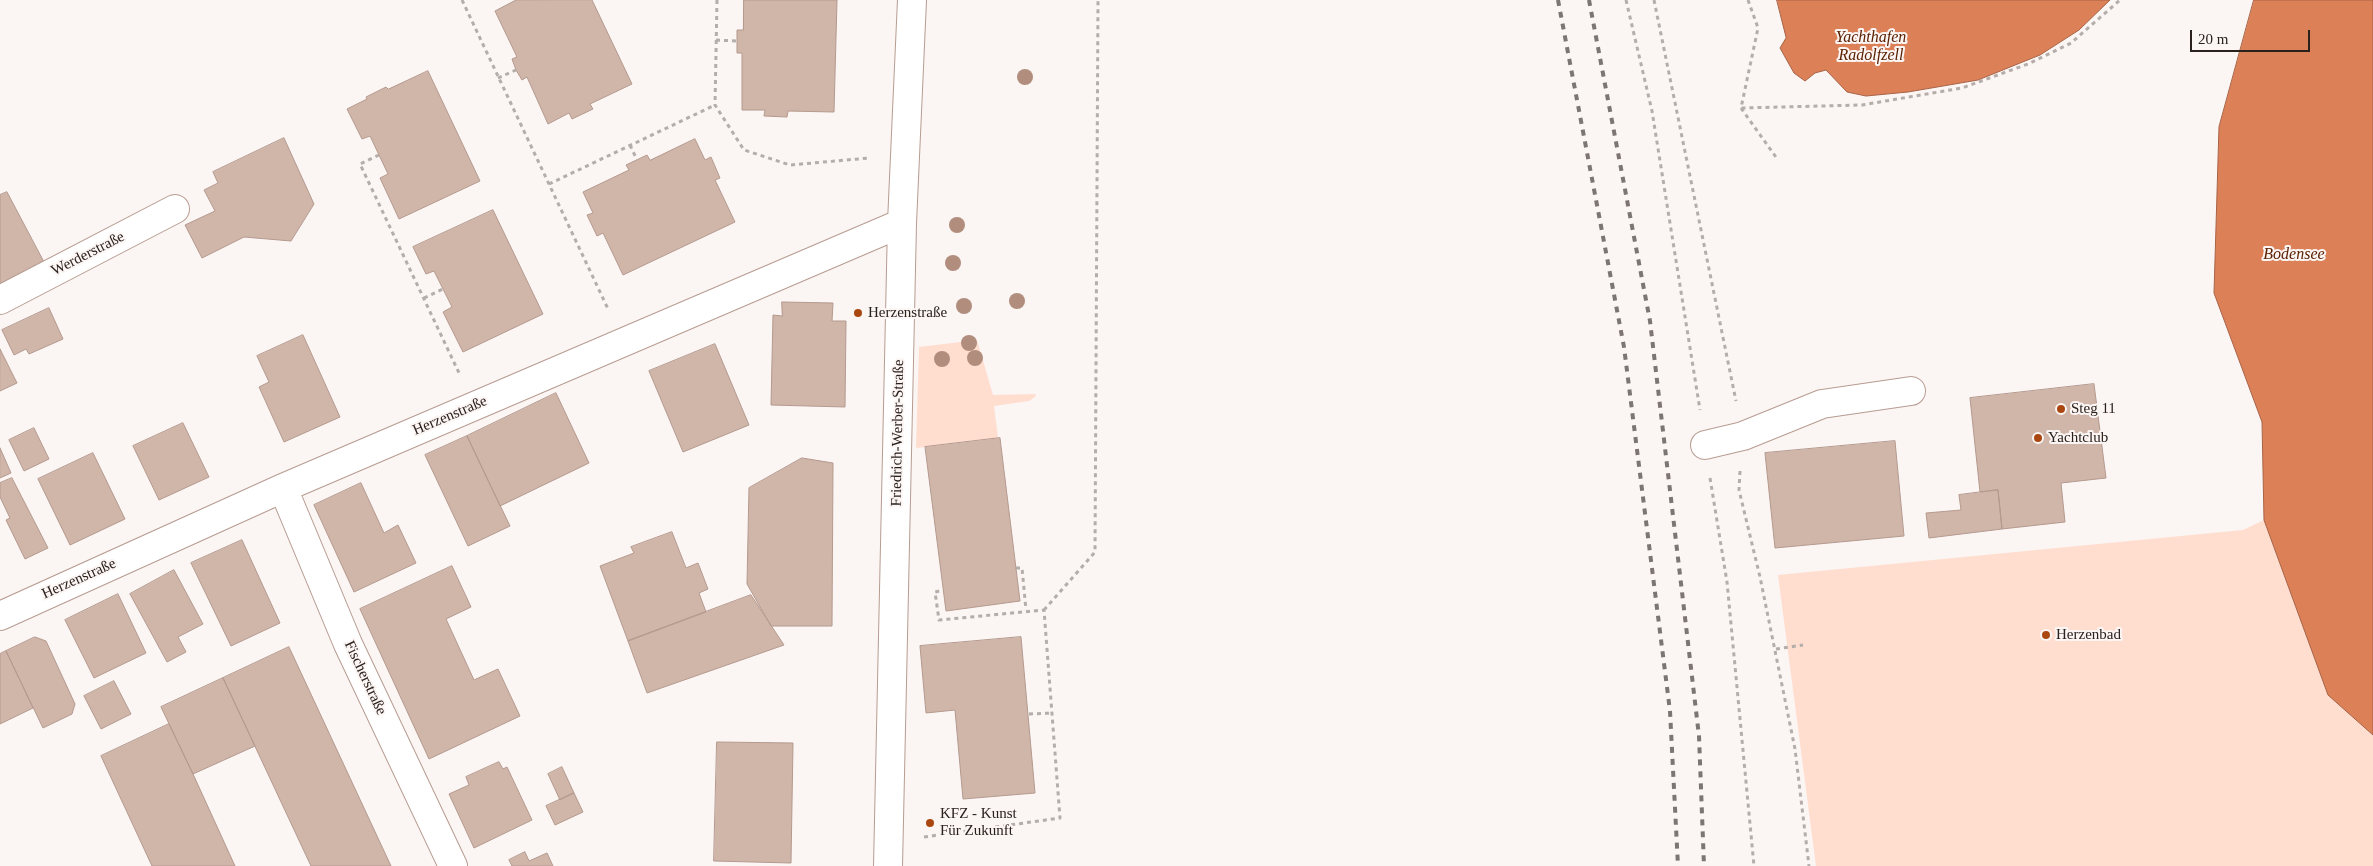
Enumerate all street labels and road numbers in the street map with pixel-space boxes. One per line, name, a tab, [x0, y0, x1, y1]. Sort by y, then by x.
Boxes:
street label: Werderstraße	[48, 228, 128, 280]
street label: Friedrich-Werber-Straße	[888, 359, 908, 507]
street label: Herzenstraße	[410, 392, 490, 440]
street label: Herzenstraße	[39, 555, 119, 603]
street label: Fischerstraße	[340, 638, 390, 718]

